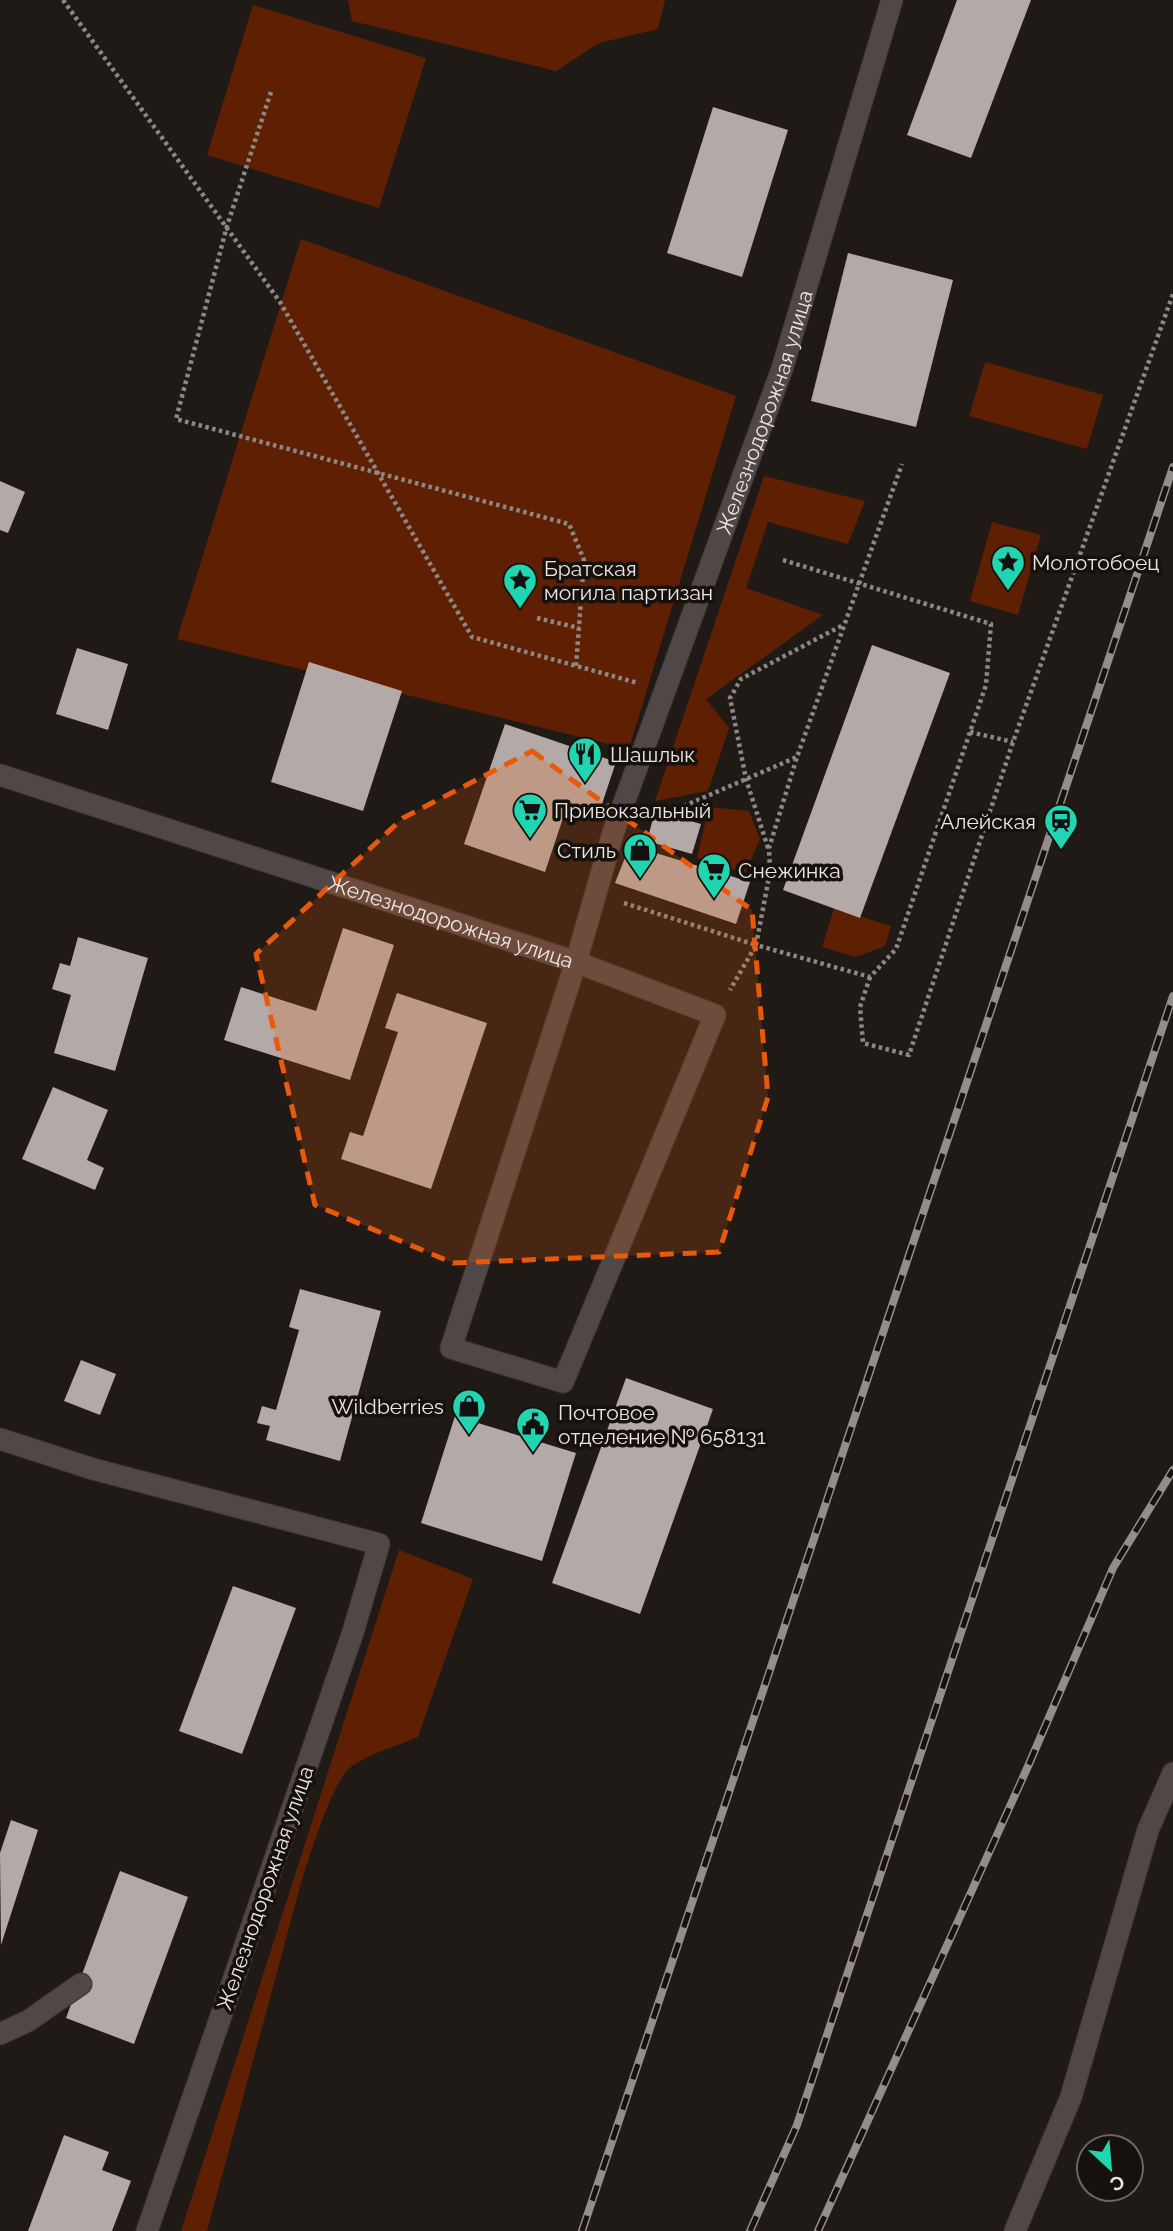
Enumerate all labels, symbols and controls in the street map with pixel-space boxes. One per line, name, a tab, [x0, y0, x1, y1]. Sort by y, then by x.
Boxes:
street label: Железнодорожная улица	[710, 287, 817, 537]
place icon: Молотобоец	[989, 543, 1027, 592]
place label: Молотобоец	[1032, 550, 1159, 575]
place label: Братская могила партизан	[544, 556, 713, 605]
place icon: Братская могила партизан	[501, 561, 539, 610]
restaurant icon: Шашлык	[566, 735, 604, 784]
place label: Шашлык	[610, 742, 695, 767]
supermarket icon: Привокзальный	[511, 791, 549, 840]
place label: Привокзальный	[554, 798, 711, 823]
station icon: Алейская	[1042, 802, 1080, 851]
place label: Алейская	[940, 809, 1036, 834]
shop icon: Стиль	[621, 831, 659, 880]
place label: Стиль	[557, 838, 616, 863]
supermarket icon: Снежинка	[695, 851, 733, 900]
place label: Снежинка	[738, 858, 841, 883]
street label: Железнодорожная улица	[325, 870, 577, 973]
shop icon: Wildberries	[450, 1387, 488, 1436]
place label: Wildberries	[332, 1394, 444, 1419]
place label: Почтовое отделение № 658131	[558, 1400, 766, 1449]
public building icon: Почтовое отделение № 658131	[514, 1405, 552, 1454]
street label: Железнодорожная улица	[211, 1763, 319, 2013]
north arrow	[1075, 2133, 1145, 2203]
text: С	[1107, 2171, 1128, 2196]

